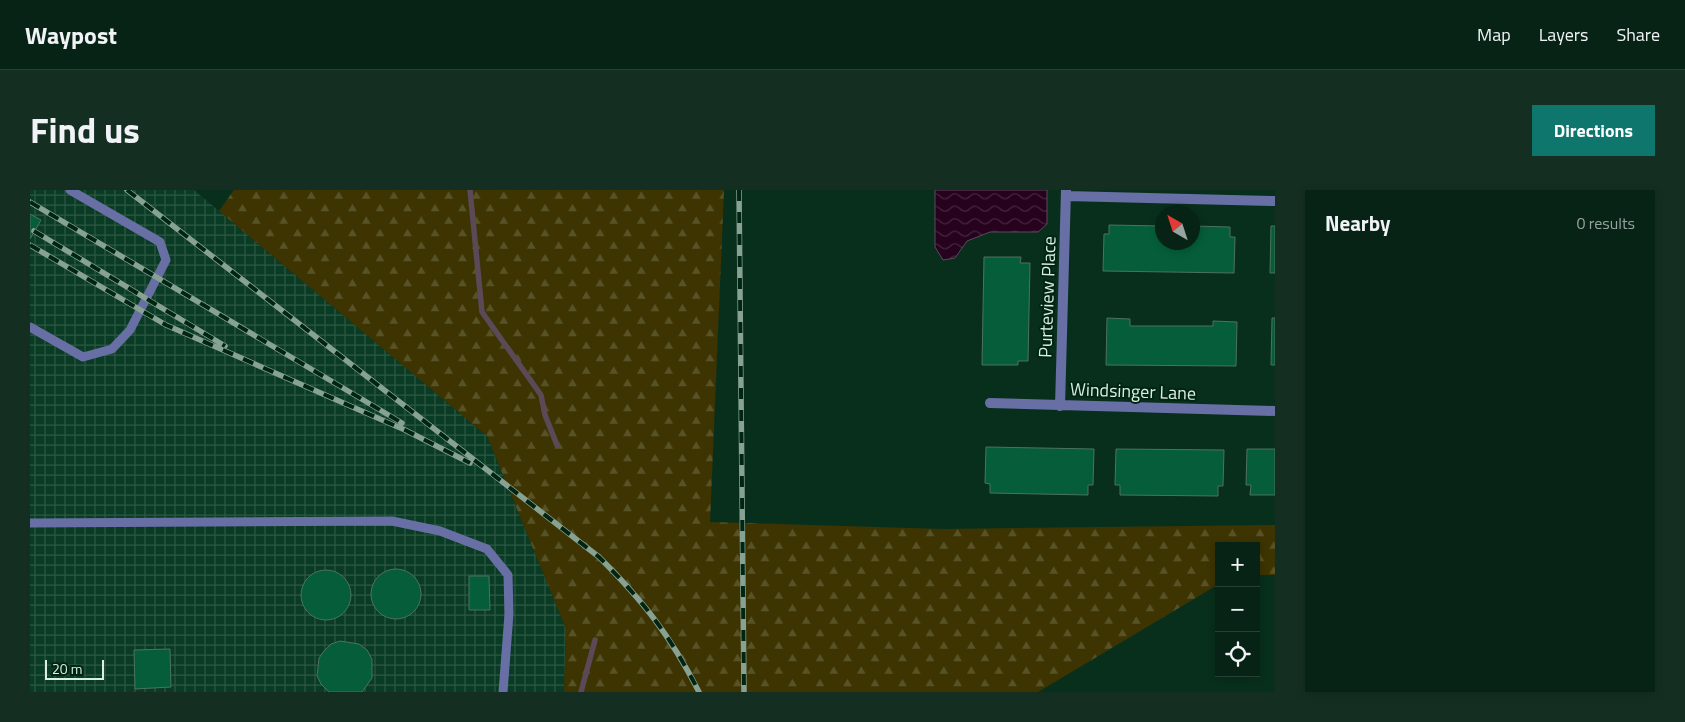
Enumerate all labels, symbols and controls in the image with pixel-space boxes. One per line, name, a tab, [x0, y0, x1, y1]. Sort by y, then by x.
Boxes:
text: Waypost	[25, 17, 117, 53]
text: Map	[1477, 21, 1511, 48]
text: Layers	[1539, 21, 1588, 48]
text: Share	[1616, 21, 1660, 48]
text: Find us	[30, 103, 140, 157]
button: Directions	[1532, 105, 1655, 156]
north arrow	[1155, 205, 1200, 250]
text: Nearby	[1325, 207, 1390, 239]
text: 0 results	[1576, 211, 1635, 235]
street label: Purteview Place	[1031, 236, 1063, 358]
street label: Windsinger Lane	[1070, 375, 1196, 407]
map controls	[1215, 542, 1260, 677]
button: +	[1215, 542, 1260, 587]
button: −	[1215, 587, 1260, 632]
button: locate	[1215, 632, 1260, 677]
scale bar	[45, 657, 104, 680]
text: 20 m	[52, 658, 82, 679]

